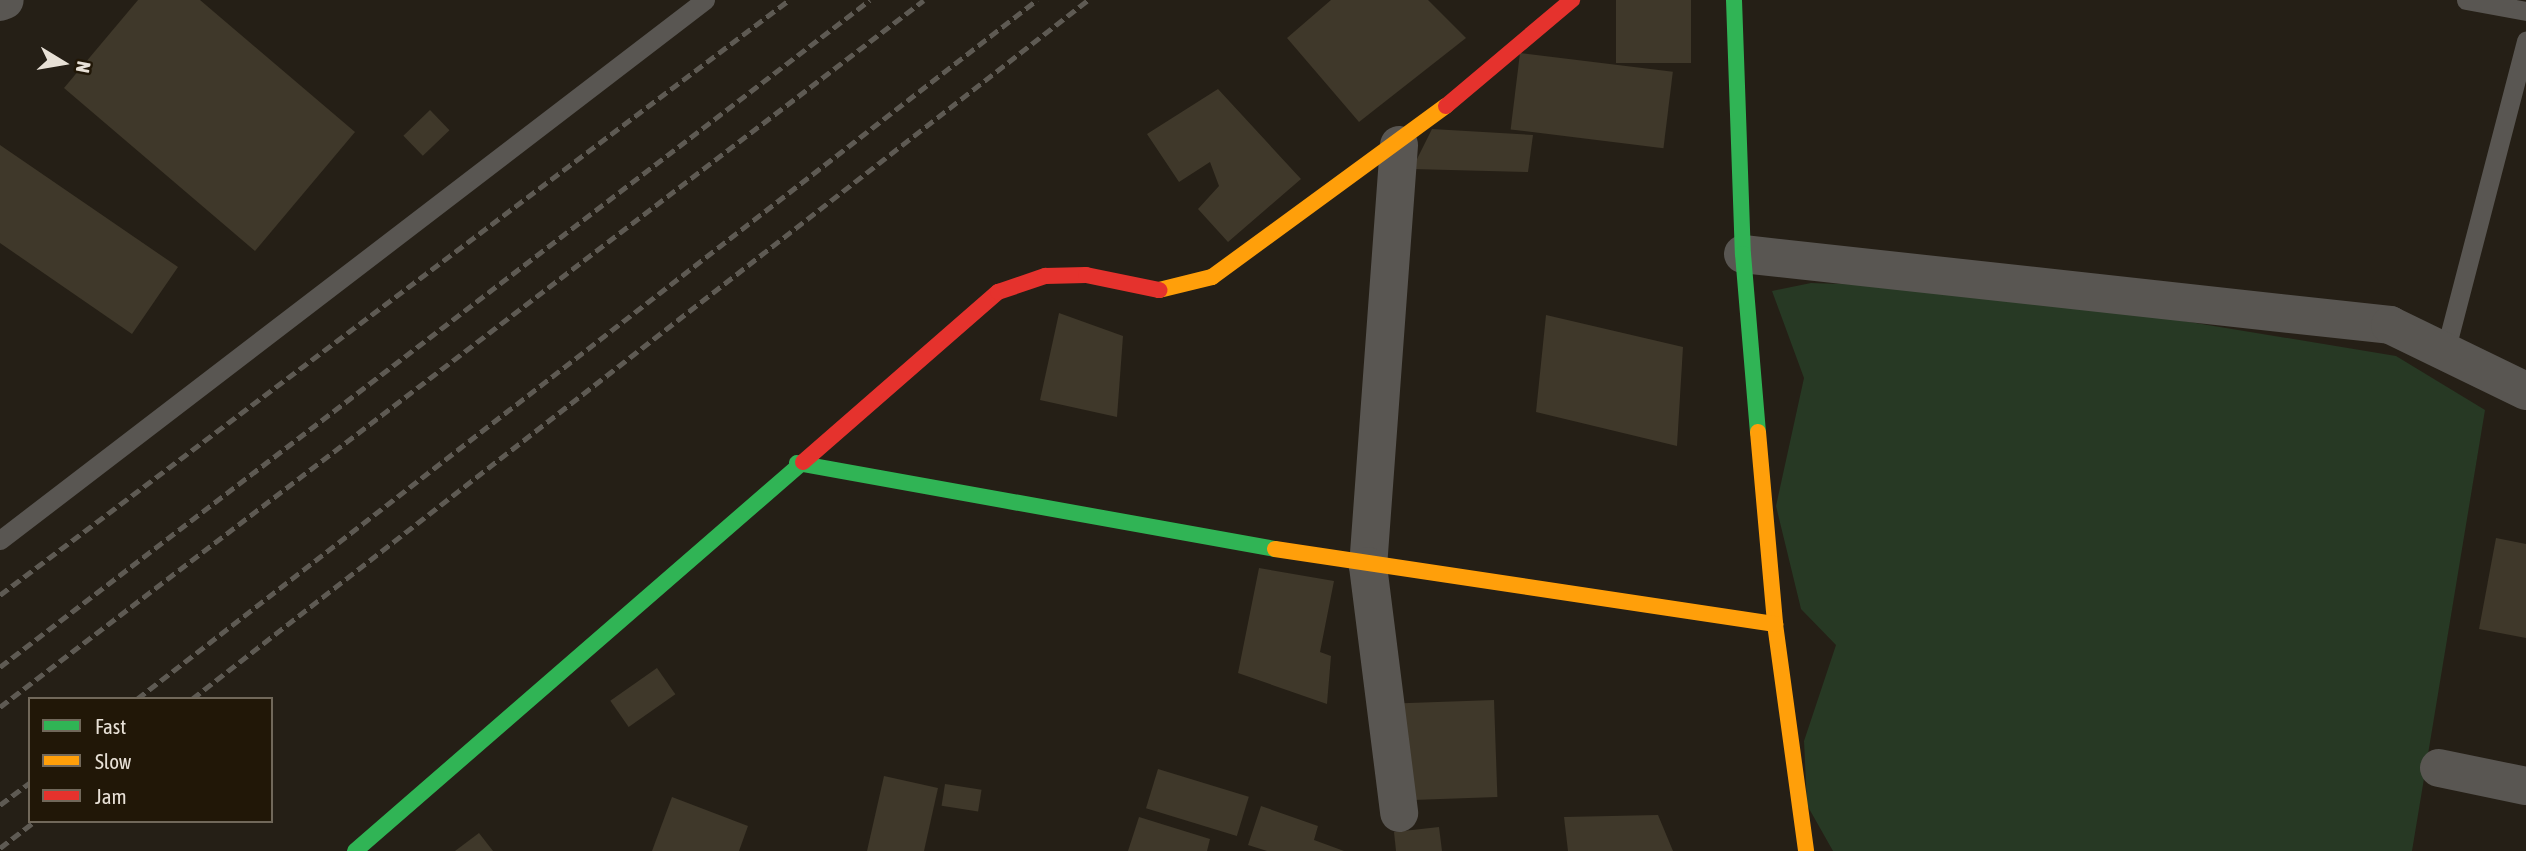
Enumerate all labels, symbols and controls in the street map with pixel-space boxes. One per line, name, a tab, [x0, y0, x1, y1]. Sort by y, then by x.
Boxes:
north arrow	[28, 28, 98, 98]
text: N	[72, 59, 95, 75]
legend	[28, 697, 273, 823]
text: Fast	[95, 714, 126, 738]
text: Slow	[95, 749, 131, 773]
text: Jam	[95, 784, 127, 808]

